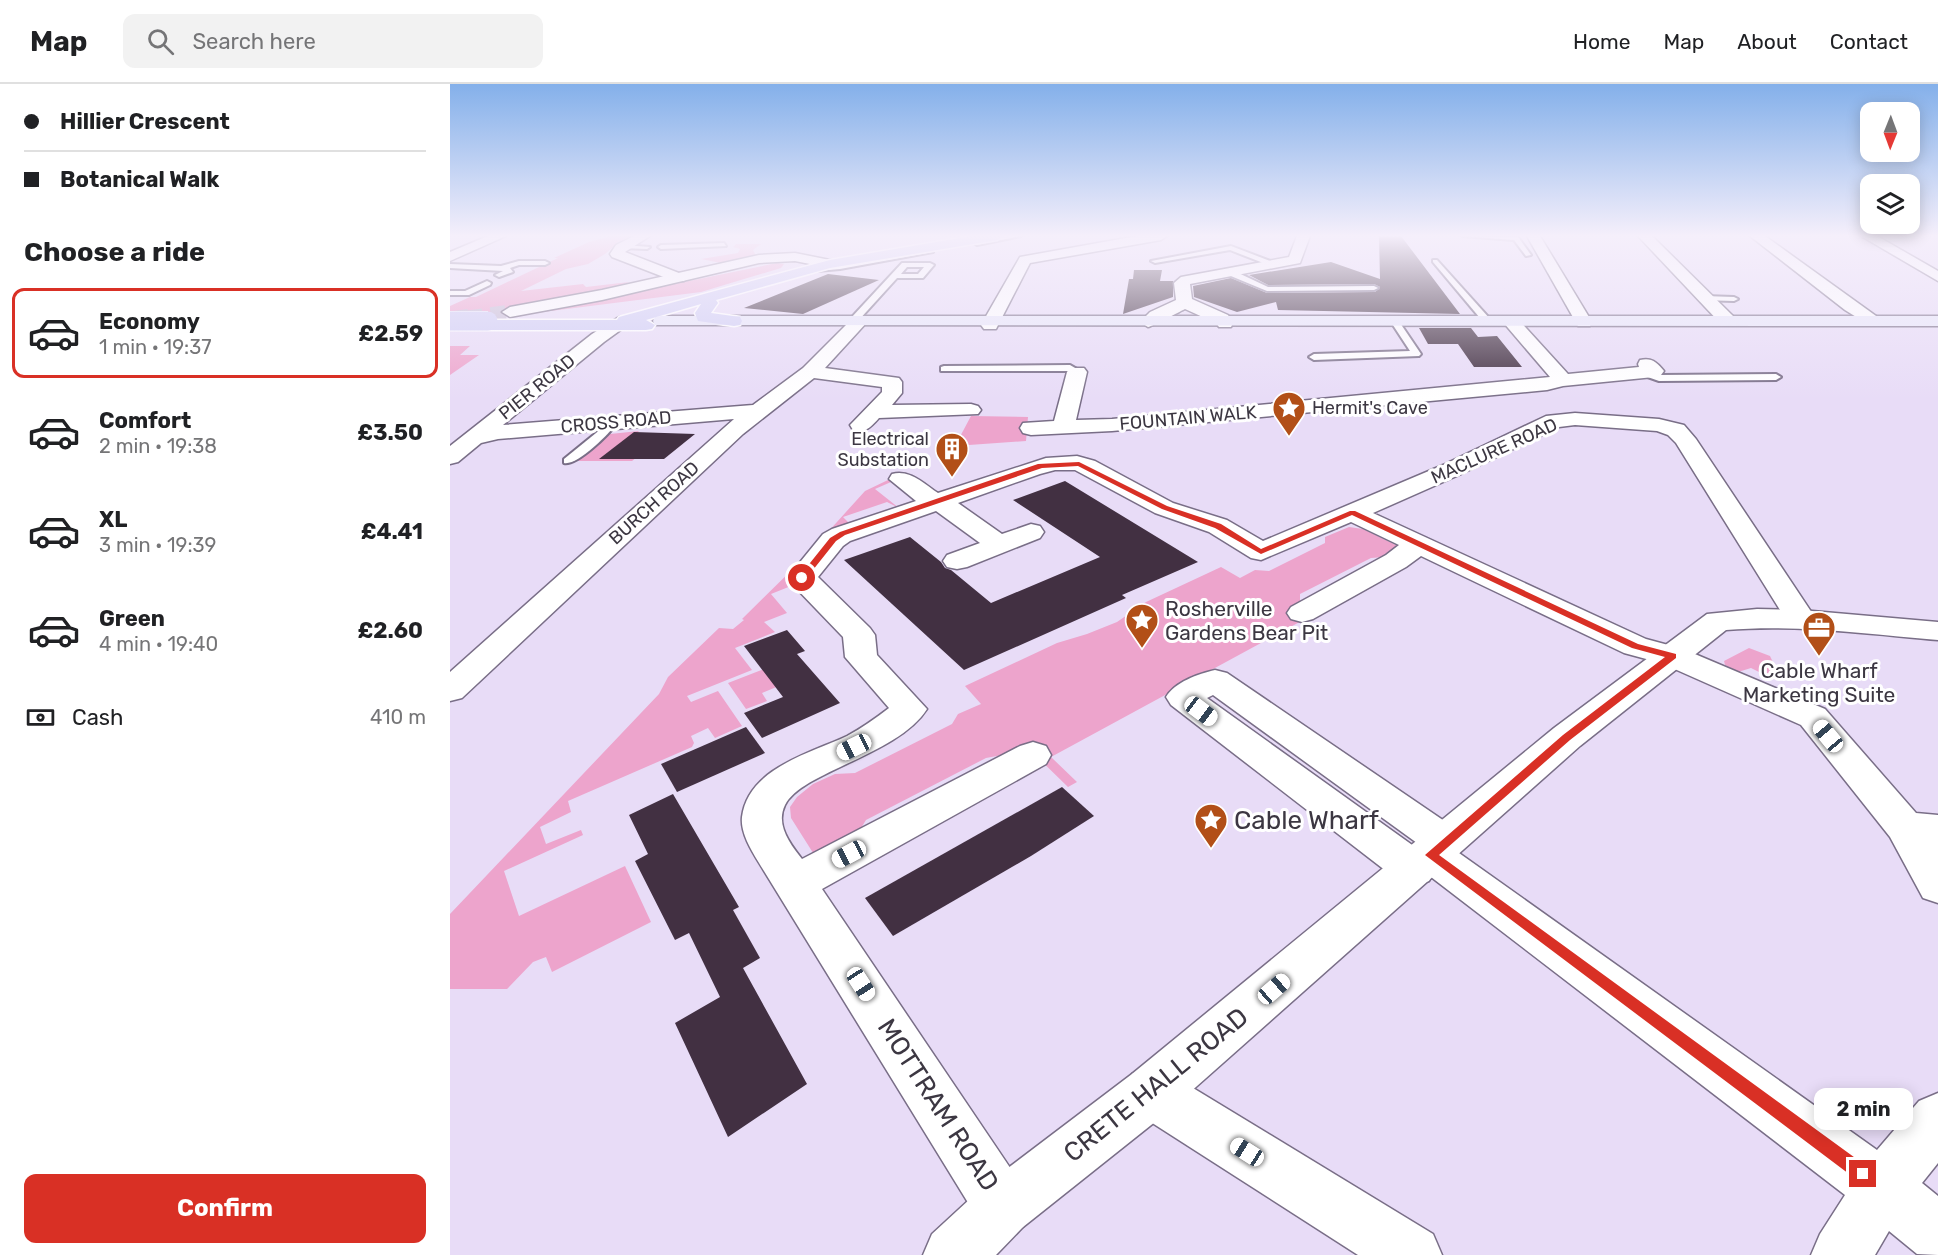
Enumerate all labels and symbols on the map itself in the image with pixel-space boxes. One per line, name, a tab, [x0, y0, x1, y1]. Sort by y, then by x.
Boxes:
north arrow	[1860, 102, 1920, 162]
street label: PIER ROAD	[494, 350, 580, 424]
place icon: Hermit's Cave	[1271, 390, 1307, 437]
place label: Hermit's Cave	[1312, 397, 1428, 419]
street label: FOUNTAIN WALK	[1119, 401, 1258, 435]
street label: CROSS ROAD	[560, 406, 672, 438]
street label: MACLURE ROAD	[1427, 413, 1561, 489]
place label: Electrical Substation	[838, 428, 929, 471]
building icon: Electrical Substation	[934, 431, 970, 478]
street label: BURCH ROAD	[604, 457, 704, 549]
route start	[788, 564, 815, 591]
place label: Rosherville Gardens Bear Pit	[1165, 596, 1328, 645]
place icon: Rosherville Gardens Bear Pit	[1124, 602, 1160, 649]
office icon: Cable Wharf Marketing Suite	[1801, 610, 1837, 657]
place label: Cable Wharf Marketing Suite	[1743, 658, 1895, 707]
car	[1181, 693, 1221, 729]
car	[1810, 716, 1846, 756]
car	[834, 731, 874, 763]
place icon: Cable Wharf	[1193, 802, 1229, 849]
place label: Cable Wharf	[1234, 805, 1379, 836]
car	[829, 838, 869, 870]
car	[844, 964, 878, 1004]
car	[1255, 970, 1293, 1008]
street label: CRETE HALL ROAD	[1058, 1001, 1254, 1169]
street label: MOTTRAM ROAD	[871, 1013, 1005, 1197]
callout: 2 min	[1814, 1087, 1912, 1129]
car	[1227, 1135, 1267, 1169]
route end	[1849, 1160, 1876, 1187]

